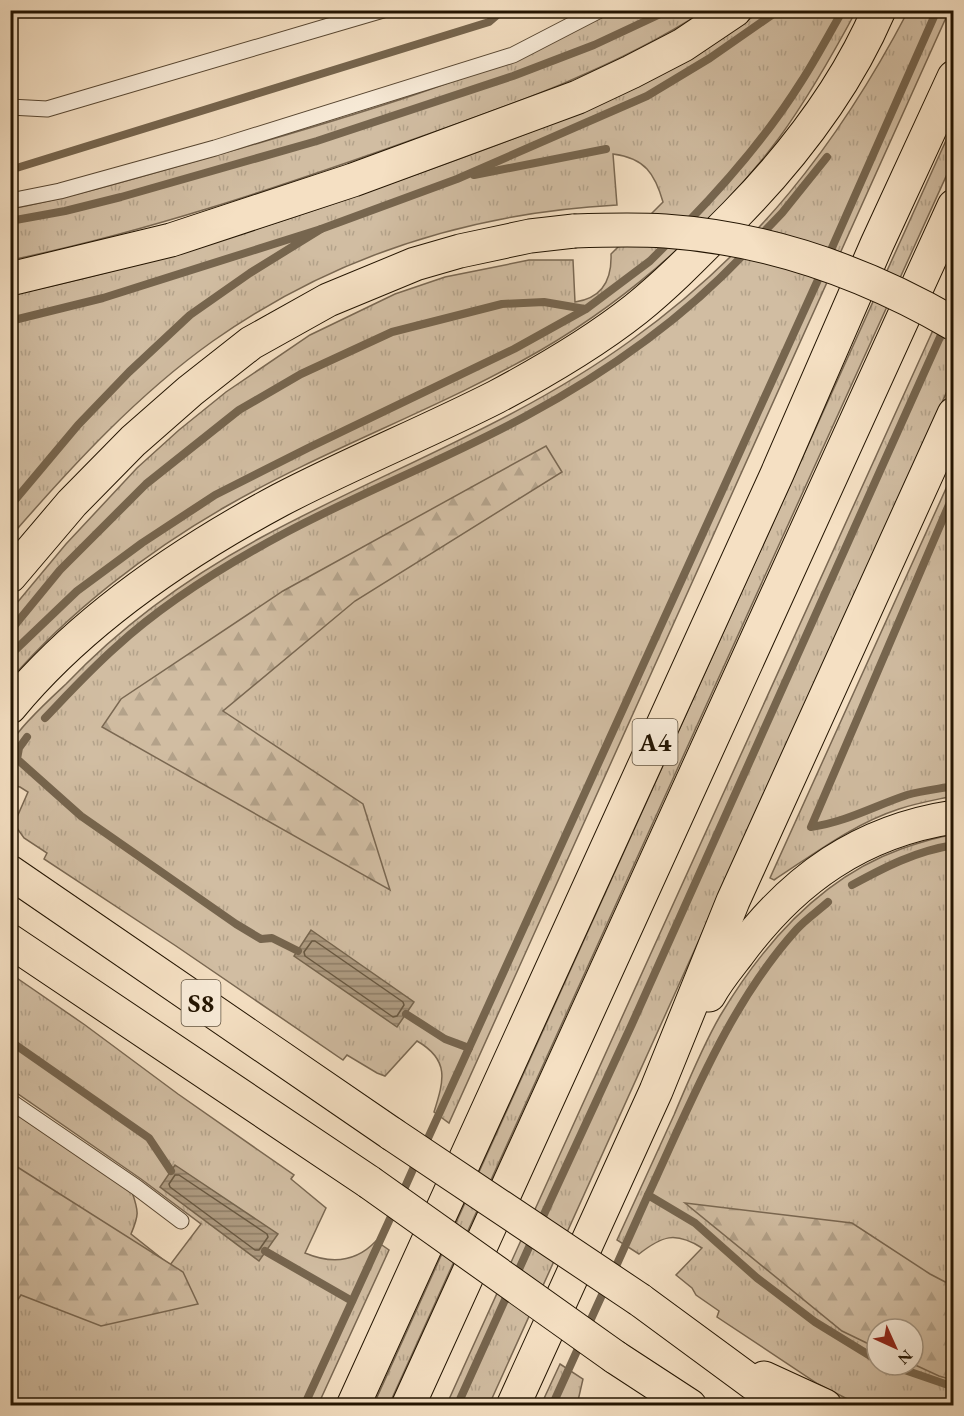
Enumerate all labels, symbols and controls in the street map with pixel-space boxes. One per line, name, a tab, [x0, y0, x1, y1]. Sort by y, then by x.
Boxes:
road number: A4	[632, 719, 678, 765]
road number: S8	[182, 980, 220, 1026]
north arrow	[865, 1317, 925, 1377]
text: N	[893, 1345, 917, 1369]

